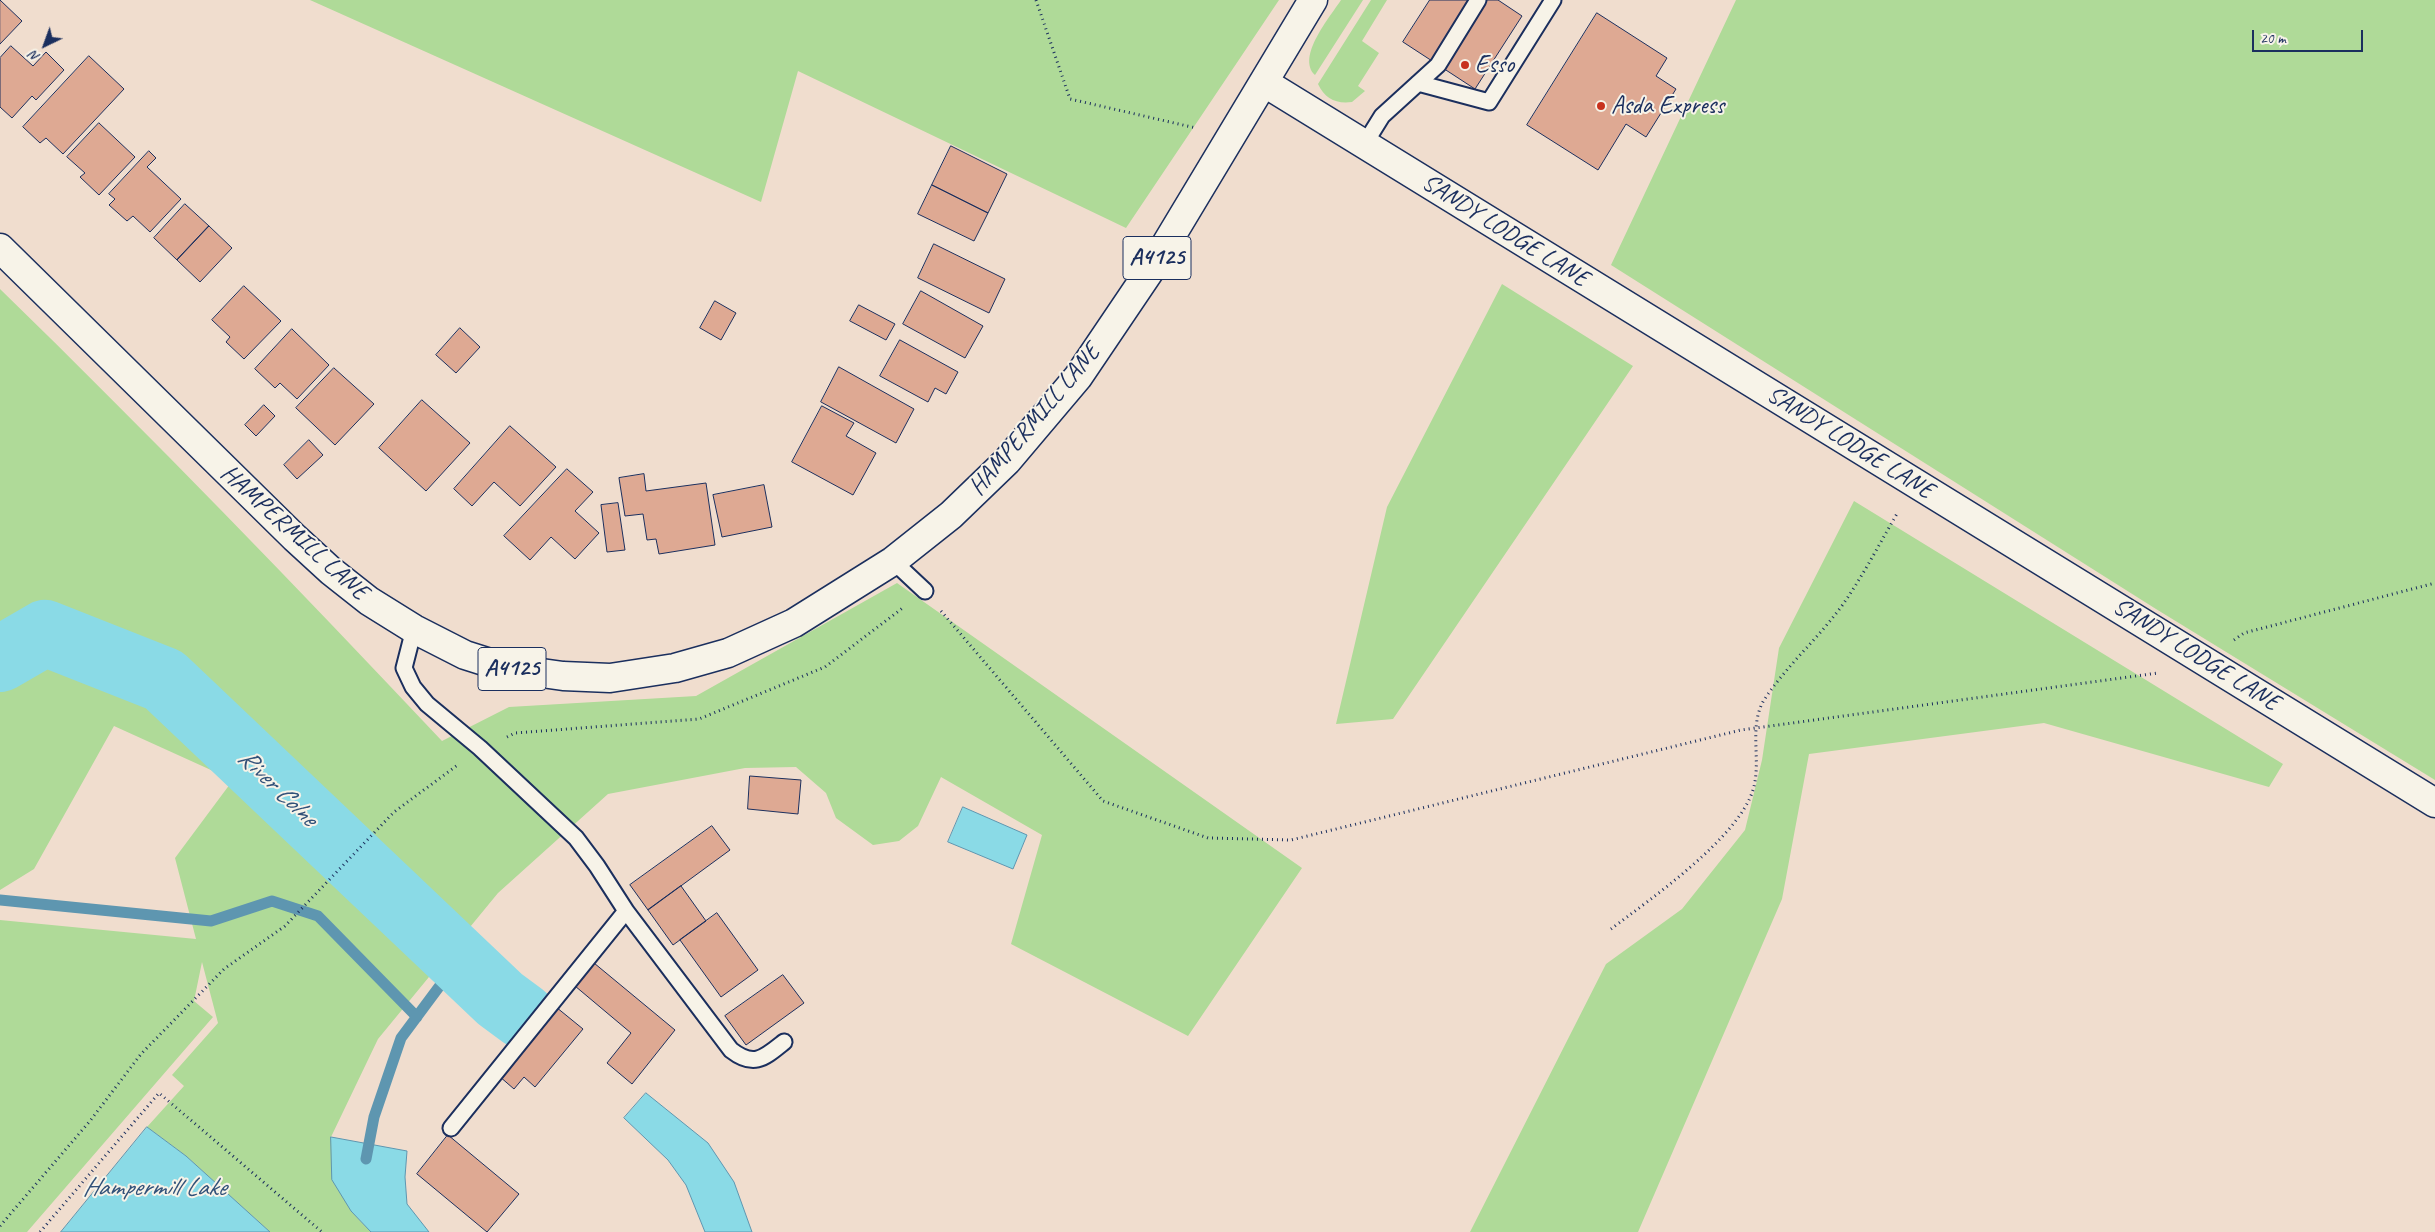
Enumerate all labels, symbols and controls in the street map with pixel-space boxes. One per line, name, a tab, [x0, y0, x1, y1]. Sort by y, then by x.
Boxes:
north arrow	[20, 20, 70, 70]
scale bar	[2255, 20, 2366, 52]
text: 20 m	[2260, 29, 2286, 48]
text: N	[26, 47, 44, 66]
place label: Esso	[1475, 50, 1514, 80]
marker: Esso	[1459, 59, 1471, 71]
place label: Asda Express	[1611, 91, 1724, 121]
marker: Asda Express	[1595, 100, 1607, 112]
street label: SANDY LODGE LANE	[1416, 168, 1594, 294]
road number: A4125	[1123, 237, 1191, 280]
street label: HAMPERMILL LANE	[963, 338, 1107, 502]
street label: SANDY LODGE LANE	[1761, 380, 1939, 506]
street label: HAMPERMILL LANE	[214, 459, 374, 607]
street label: SANDY LODGE LANE	[2107, 592, 2285, 718]
road number: A4125	[478, 648, 546, 691]
water label: River Colne	[231, 743, 323, 833]
water label: Hampermill Lake	[82, 1172, 226, 1204]

